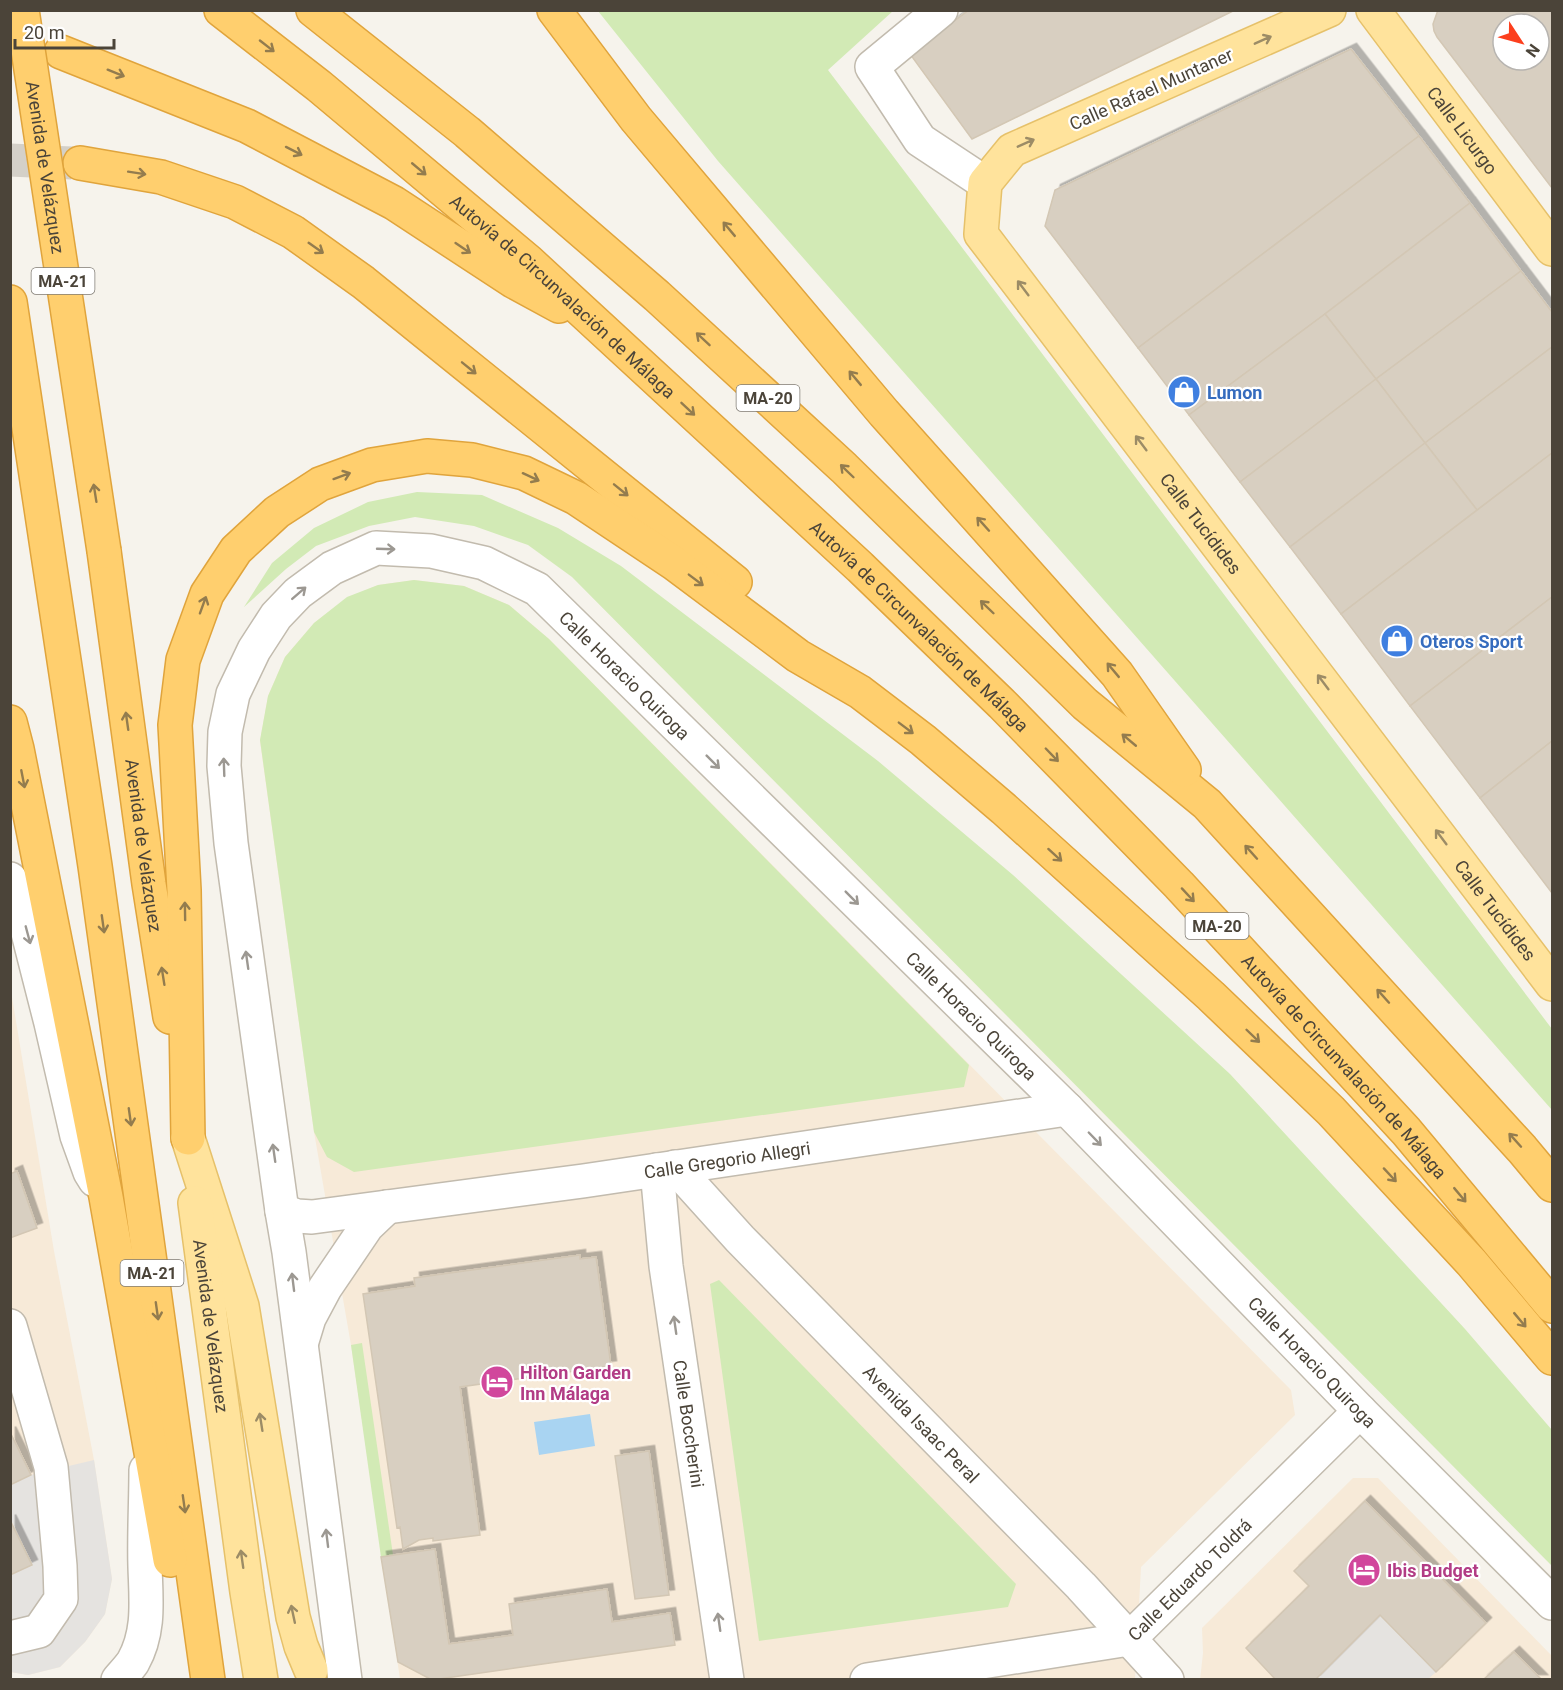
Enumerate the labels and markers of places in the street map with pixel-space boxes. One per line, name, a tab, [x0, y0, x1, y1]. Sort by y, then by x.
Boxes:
shop icon: Lumon	[1166, 374, 1202, 410]
place label: Lumon	[1207, 382, 1262, 403]
shop icon: Oteros Sport	[1379, 623, 1415, 659]
place label: Oteros Sport	[1420, 631, 1523, 652]
place label: Hilton Garden Inn Málaga	[520, 1362, 631, 1404]
hotel icon: Hilton Garden Inn Málaga	[479, 1364, 515, 1400]
hotel icon: Ibis Budget	[1346, 1552, 1382, 1588]
place label: Ibis Budget	[1387, 1560, 1479, 1581]

